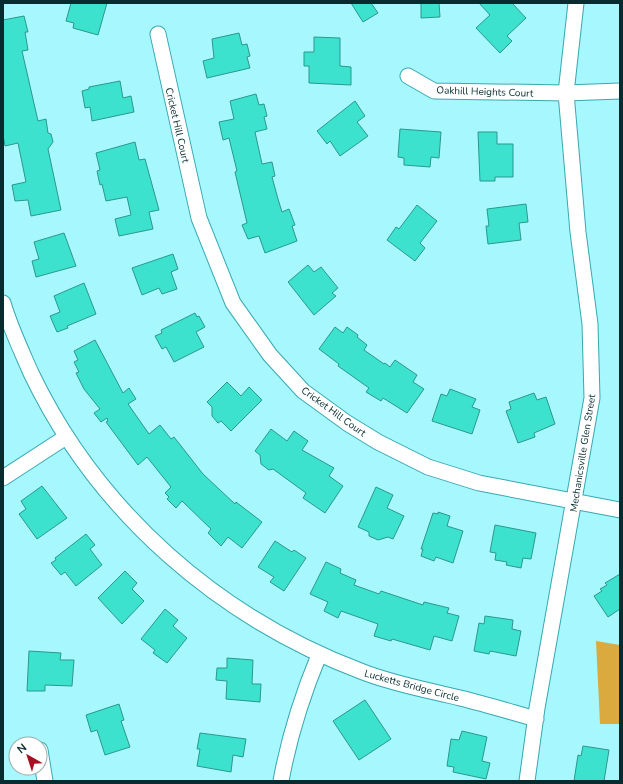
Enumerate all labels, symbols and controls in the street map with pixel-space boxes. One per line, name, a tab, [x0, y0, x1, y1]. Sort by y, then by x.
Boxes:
street label: Oakhill Heights Court	[436, 83, 534, 101]
street label: Cricket Hill Court	[162, 86, 193, 165]
street label: Cricket Hill Court	[298, 384, 369, 440]
street label: Mechanicsville Glen Street	[567, 393, 599, 513]
street label: Lucketts Bridge Circle	[363, 667, 461, 705]
north arrow	[8, 736, 48, 776]
text: N	[14, 740, 30, 757]

